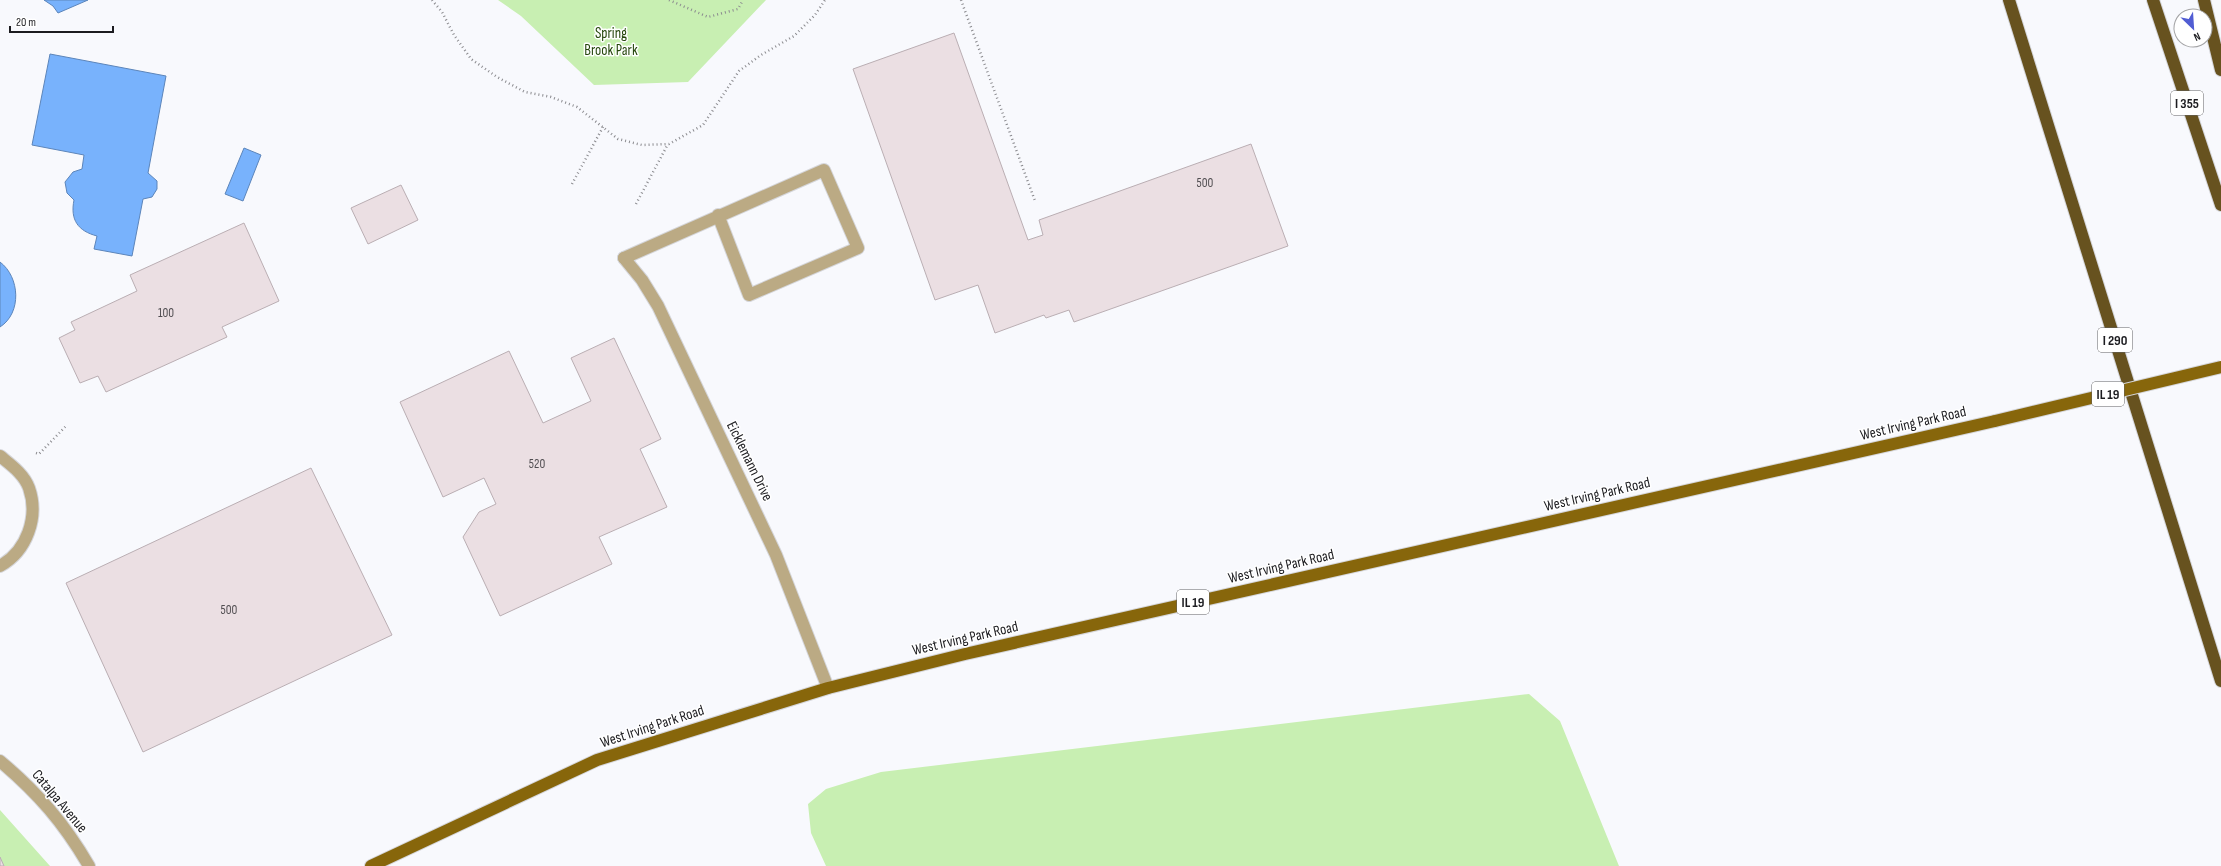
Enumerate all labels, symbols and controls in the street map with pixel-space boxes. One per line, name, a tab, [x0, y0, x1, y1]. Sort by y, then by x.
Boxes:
scale bar	[10, 8, 113, 34]
north arrow	[2173, 8, 2213, 48]
text: 20 m	[16, 15, 36, 30]
park label: Spring Brook Park	[584, 24, 638, 60]
text: N	[2191, 29, 2202, 44]
road number: I 355	[2171, 91, 2203, 115]
house number: 500	[1197, 175, 1214, 191]
house number: 100	[158, 305, 174, 321]
road number: I 290	[2098, 328, 2132, 352]
road number: IL 19	[2092, 382, 2124, 406]
street label: West Irving Park Road	[1858, 402, 1968, 445]
street label: Eicklemann Drive	[722, 418, 777, 504]
house number: 520	[529, 456, 545, 472]
street label: West Irving Park Road	[1542, 473, 1652, 516]
street label: West Irving Park Road	[1226, 545, 1336, 588]
road number: IL 19	[1177, 590, 1209, 614]
house number: 500	[221, 602, 238, 618]
street label: West Irving Park Road	[910, 617, 1020, 660]
street label: West Irving Park Road	[598, 701, 706, 752]
street label: Catalpa Avenue	[28, 766, 92, 837]

